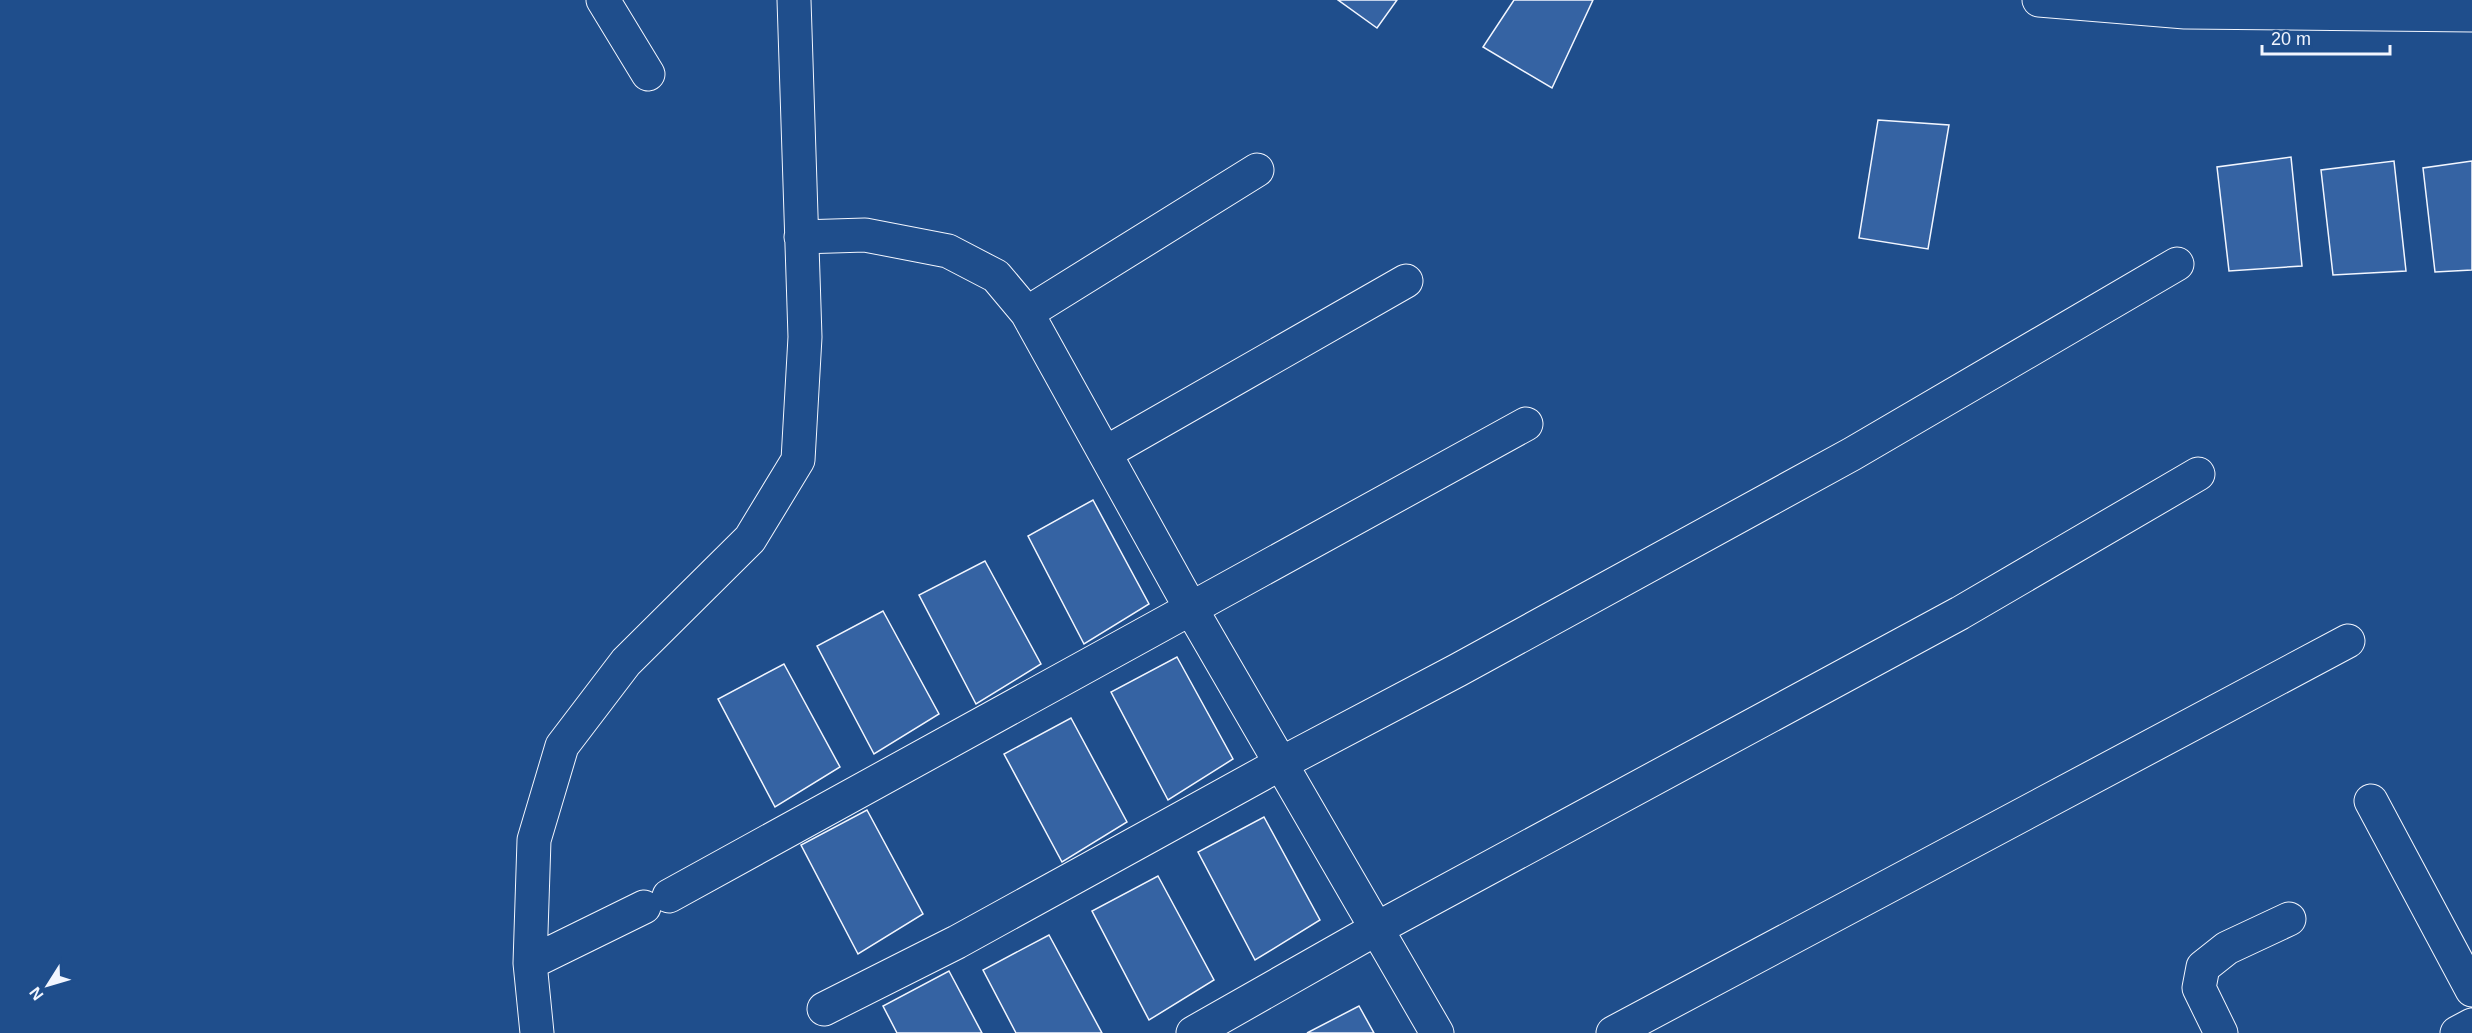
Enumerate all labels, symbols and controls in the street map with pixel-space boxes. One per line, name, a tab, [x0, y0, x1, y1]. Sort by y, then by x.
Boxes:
scale bar	[2262, 18, 2390, 56]
text: 20 m	[2271, 29, 2311, 49]
north arrow	[18, 955, 78, 1015]
text: N	[26, 984, 47, 1003]

